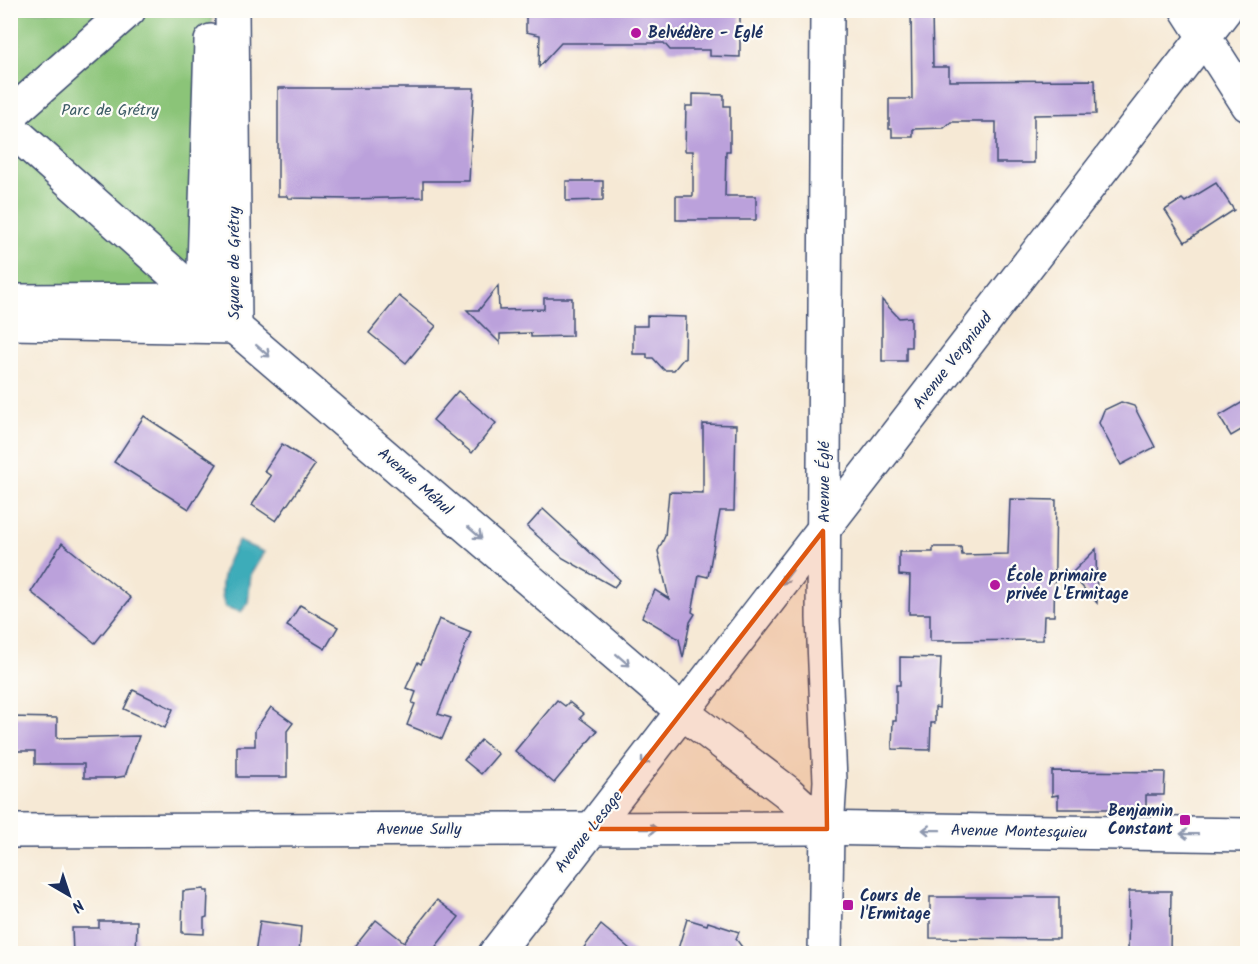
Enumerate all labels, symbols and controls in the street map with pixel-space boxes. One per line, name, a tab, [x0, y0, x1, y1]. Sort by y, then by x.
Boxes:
place label: Belvédère - Eglé	[648, 21, 763, 46]
marker: Belvédère - Eglé	[629, 26, 643, 40]
park label: Parc de Grétry	[61, 98, 159, 123]
street label: Square de Grétry	[222, 206, 247, 319]
street label: Avenue Vergniaud	[907, 306, 1000, 415]
one-way arrow	[255, 344, 270, 358]
street label: Avenue Églé	[812, 440, 837, 523]
street label: Avenue Méhul	[372, 442, 458, 522]
one-way arrow	[467, 526, 482, 540]
place label: École primaire privée L'Ermitage	[1006, 564, 1129, 607]
one-way arrow	[781, 569, 794, 585]
marker: École primaire privée L'Ermitage	[988, 578, 1002, 592]
one-way arrow	[615, 653, 630, 667]
one-way arrow	[640, 749, 653, 765]
street label: Avenue Lesage	[549, 785, 629, 879]
place label: Benjamin Constant	[1108, 799, 1174, 842]
marker: Benjamin Constant	[1178, 813, 1192, 827]
street label: Avenue Sully	[376, 817, 462, 842]
street label: Avenue Montesquieu	[951, 818, 1088, 846]
one-way arrow	[639, 823, 659, 835]
one-way arrow	[922, 825, 942, 836]
one-way arrow	[1180, 828, 1200, 840]
north arrow	[39, 865, 99, 925]
place label: Cours de l'Ermitage	[860, 884, 931, 927]
text: N	[66, 893, 89, 918]
marker: Cours de l'Ermitage	[841, 898, 855, 912]

